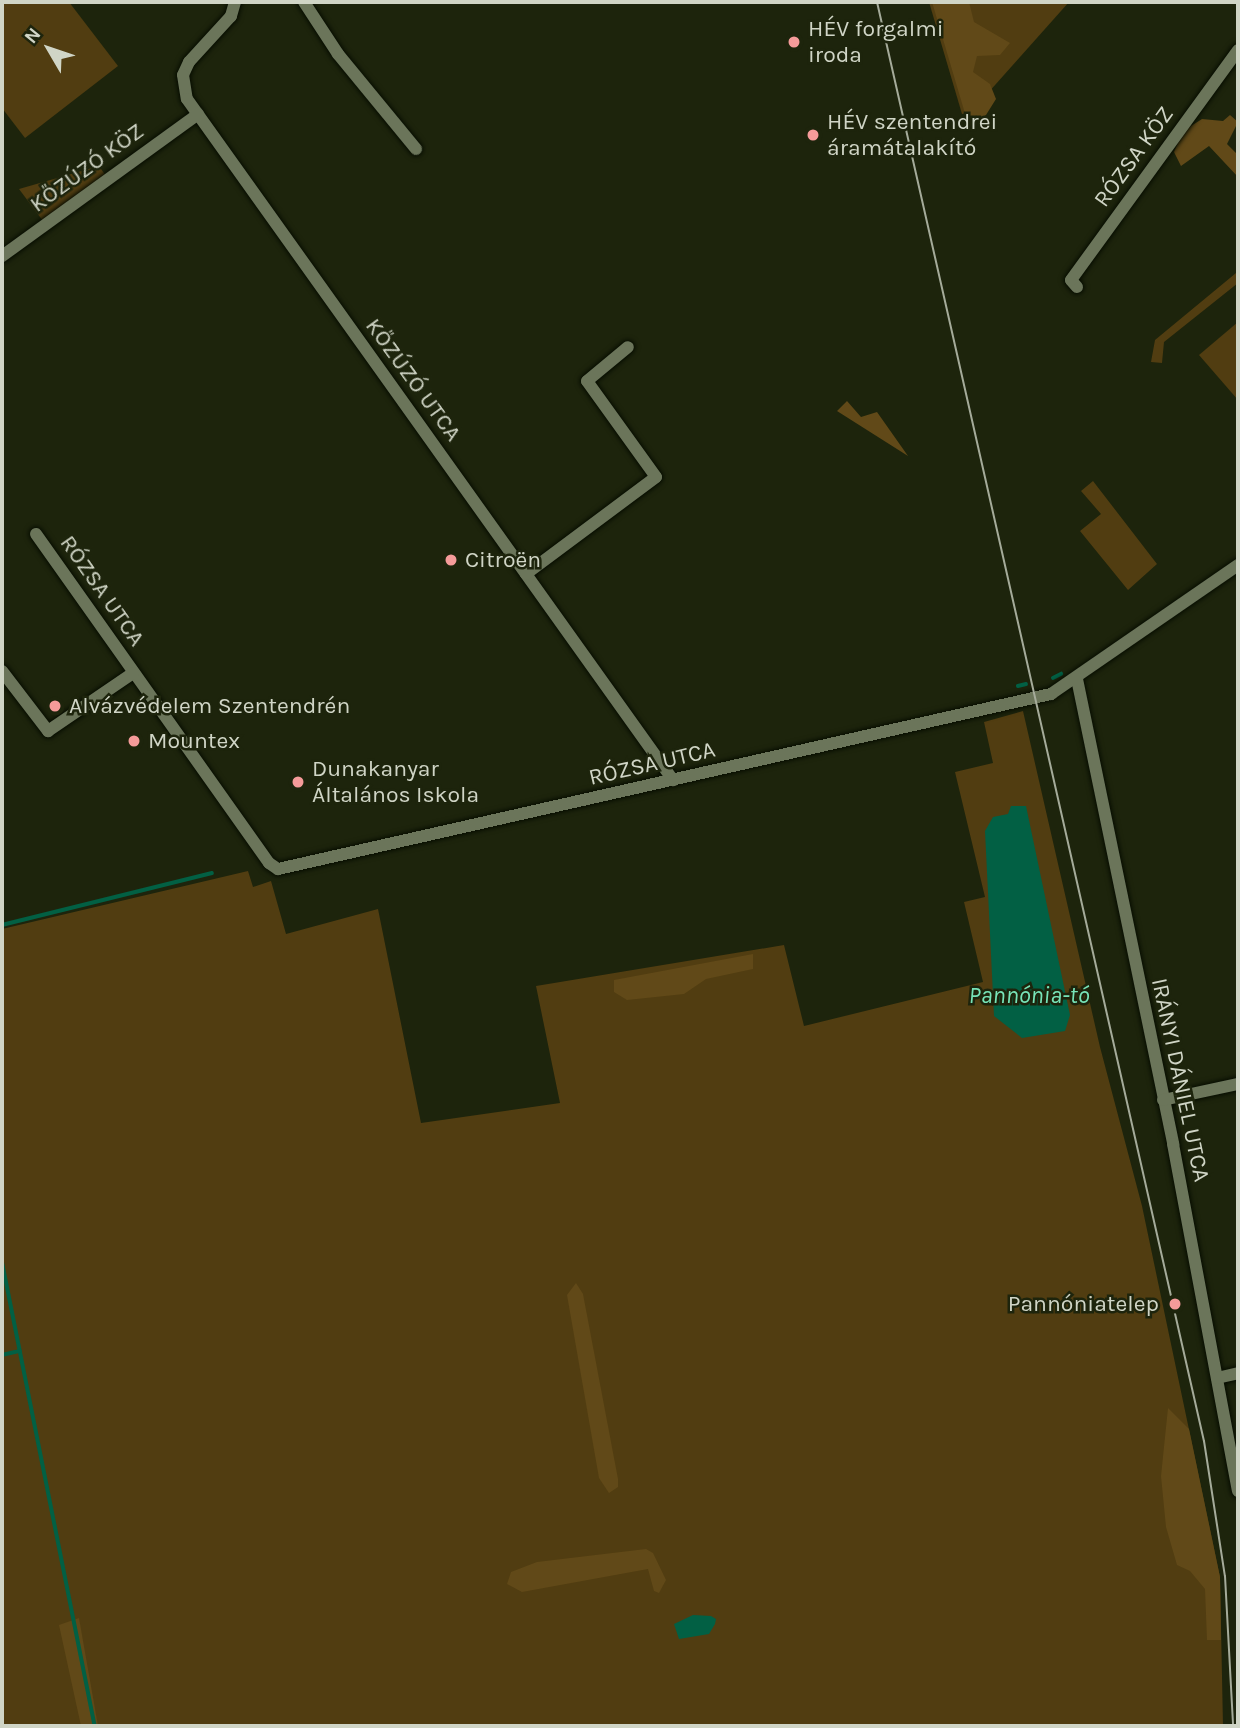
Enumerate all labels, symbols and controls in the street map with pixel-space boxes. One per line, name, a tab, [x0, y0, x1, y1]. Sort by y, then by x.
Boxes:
north arrow	[14, 14, 84, 84]
place label: HÉV forgalmi iroda	[808, 15, 944, 69]
text: N	[20, 24, 46, 48]
marker: HÉV forgalmi iroda	[786, 34, 802, 50]
street label: RÓZSA KÖZ	[1088, 101, 1180, 213]
place label: HÉV szentendrei áramátalakító	[827, 108, 997, 162]
street label: KŐZÚZÓ KÖZ	[25, 118, 149, 218]
marker: HÉV szentendrei áramátalakító	[805, 127, 821, 143]
street label: KŐZÚZÓ UTCA	[359, 313, 467, 447]
street label: RÓZSA UTCA	[54, 530, 150, 652]
place label: Citroën	[465, 546, 541, 574]
marker: Citroën	[443, 552, 459, 568]
place label: Alvázvédelem Szentendrén	[69, 692, 350, 720]
marker: Alvázvédelem Szentendrén	[47, 698, 63, 714]
place label: Mountex	[148, 727, 240, 755]
marker: Mountex	[126, 733, 142, 749]
street label: RÓZSA UTCA	[586, 736, 718, 792]
place label: Dunakanyar Általános Iskola	[312, 755, 479, 809]
marker: Dunakanyar Általános Iskola	[290, 774, 306, 790]
street label: IRÁNYI DÁNIEL UTCA	[1145, 976, 1215, 1184]
water label: Pannónia-tó	[969, 982, 1089, 1010]
place label: Pannóniatelep	[1008, 1290, 1159, 1318]
marker: Pannóniatelep	[1165, 1294, 1185, 1314]

